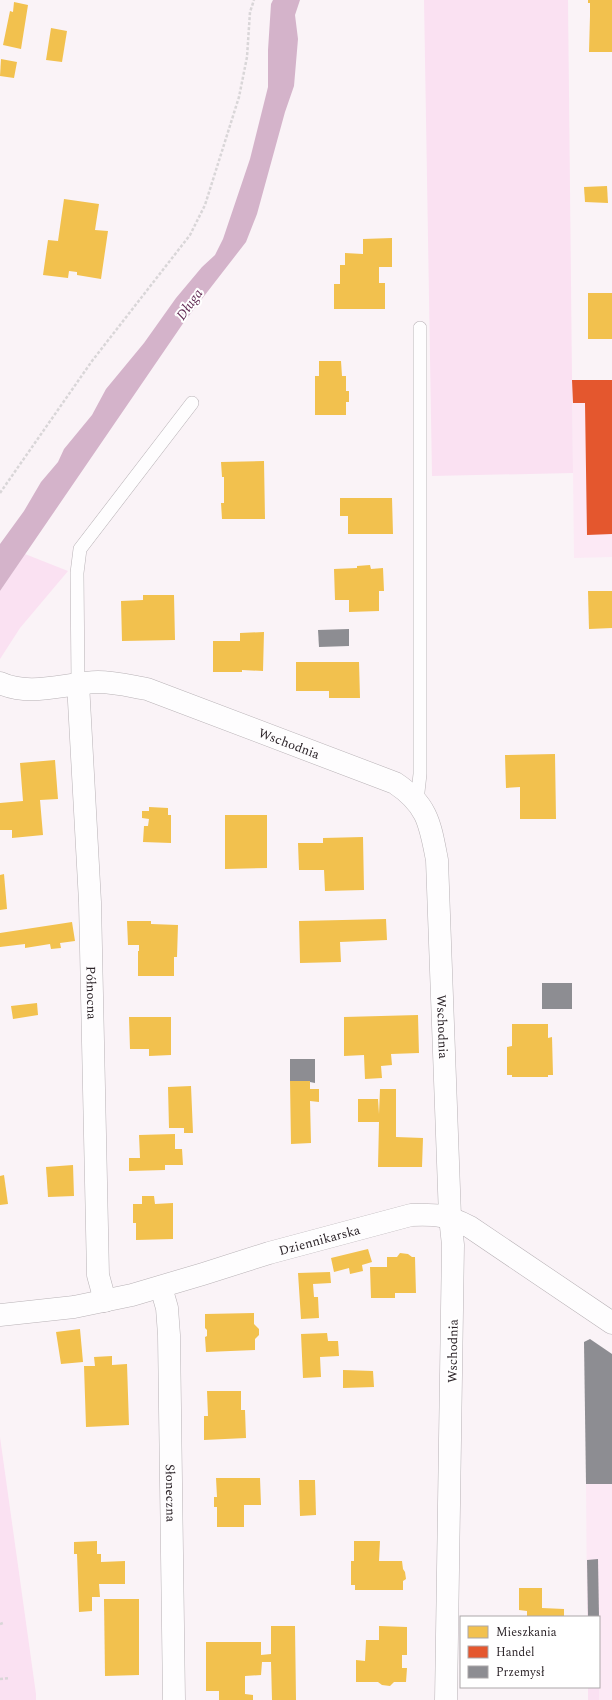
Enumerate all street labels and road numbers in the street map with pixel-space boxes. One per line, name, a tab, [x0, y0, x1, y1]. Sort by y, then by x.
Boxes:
street label: Wschodnia	[255, 723, 323, 765]
street label: Północna	[80, 966, 102, 1020]
street label: Wschodnia	[431, 994, 453, 1060]
street label: Dziennikarska	[277, 1220, 363, 1261]
street label: Wschodnia	[442, 1318, 464, 1383]
street label: Słoneczna	[160, 1464, 181, 1523]

